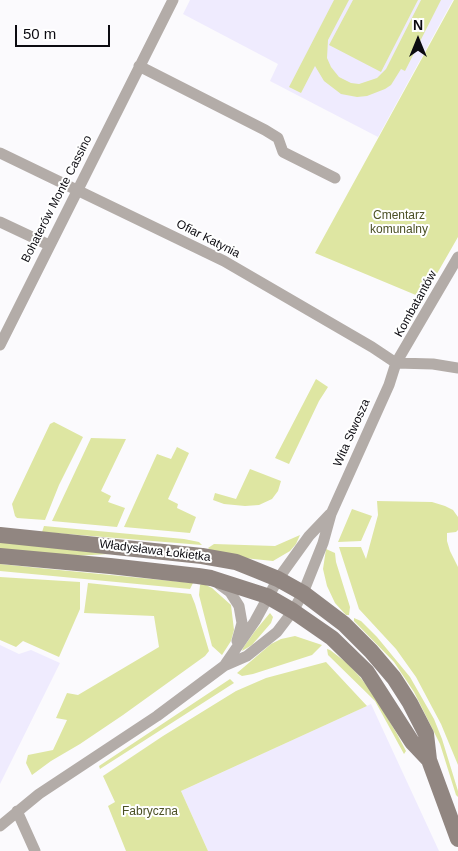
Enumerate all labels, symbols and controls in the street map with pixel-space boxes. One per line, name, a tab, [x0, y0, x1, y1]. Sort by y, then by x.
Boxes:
scale bar	[18, 15, 112, 47]
north arrow	[393, 15, 443, 65]
text: N	[413, 17, 423, 33]
text: 50 m	[23, 25, 56, 42]
street label: Bohaterów Monte Cassino	[19, 133, 95, 265]
park label: Cmentarz komunalny	[370, 209, 428, 237]
street label: Ofiar Katynia	[174, 217, 242, 261]
street label: Kombatantów	[392, 268, 440, 340]
street label: Wita Stwosza	[331, 397, 373, 469]
street label: Władysława Łokietka	[99, 537, 211, 565]
park label: Fabryczna	[122, 805, 178, 819]

